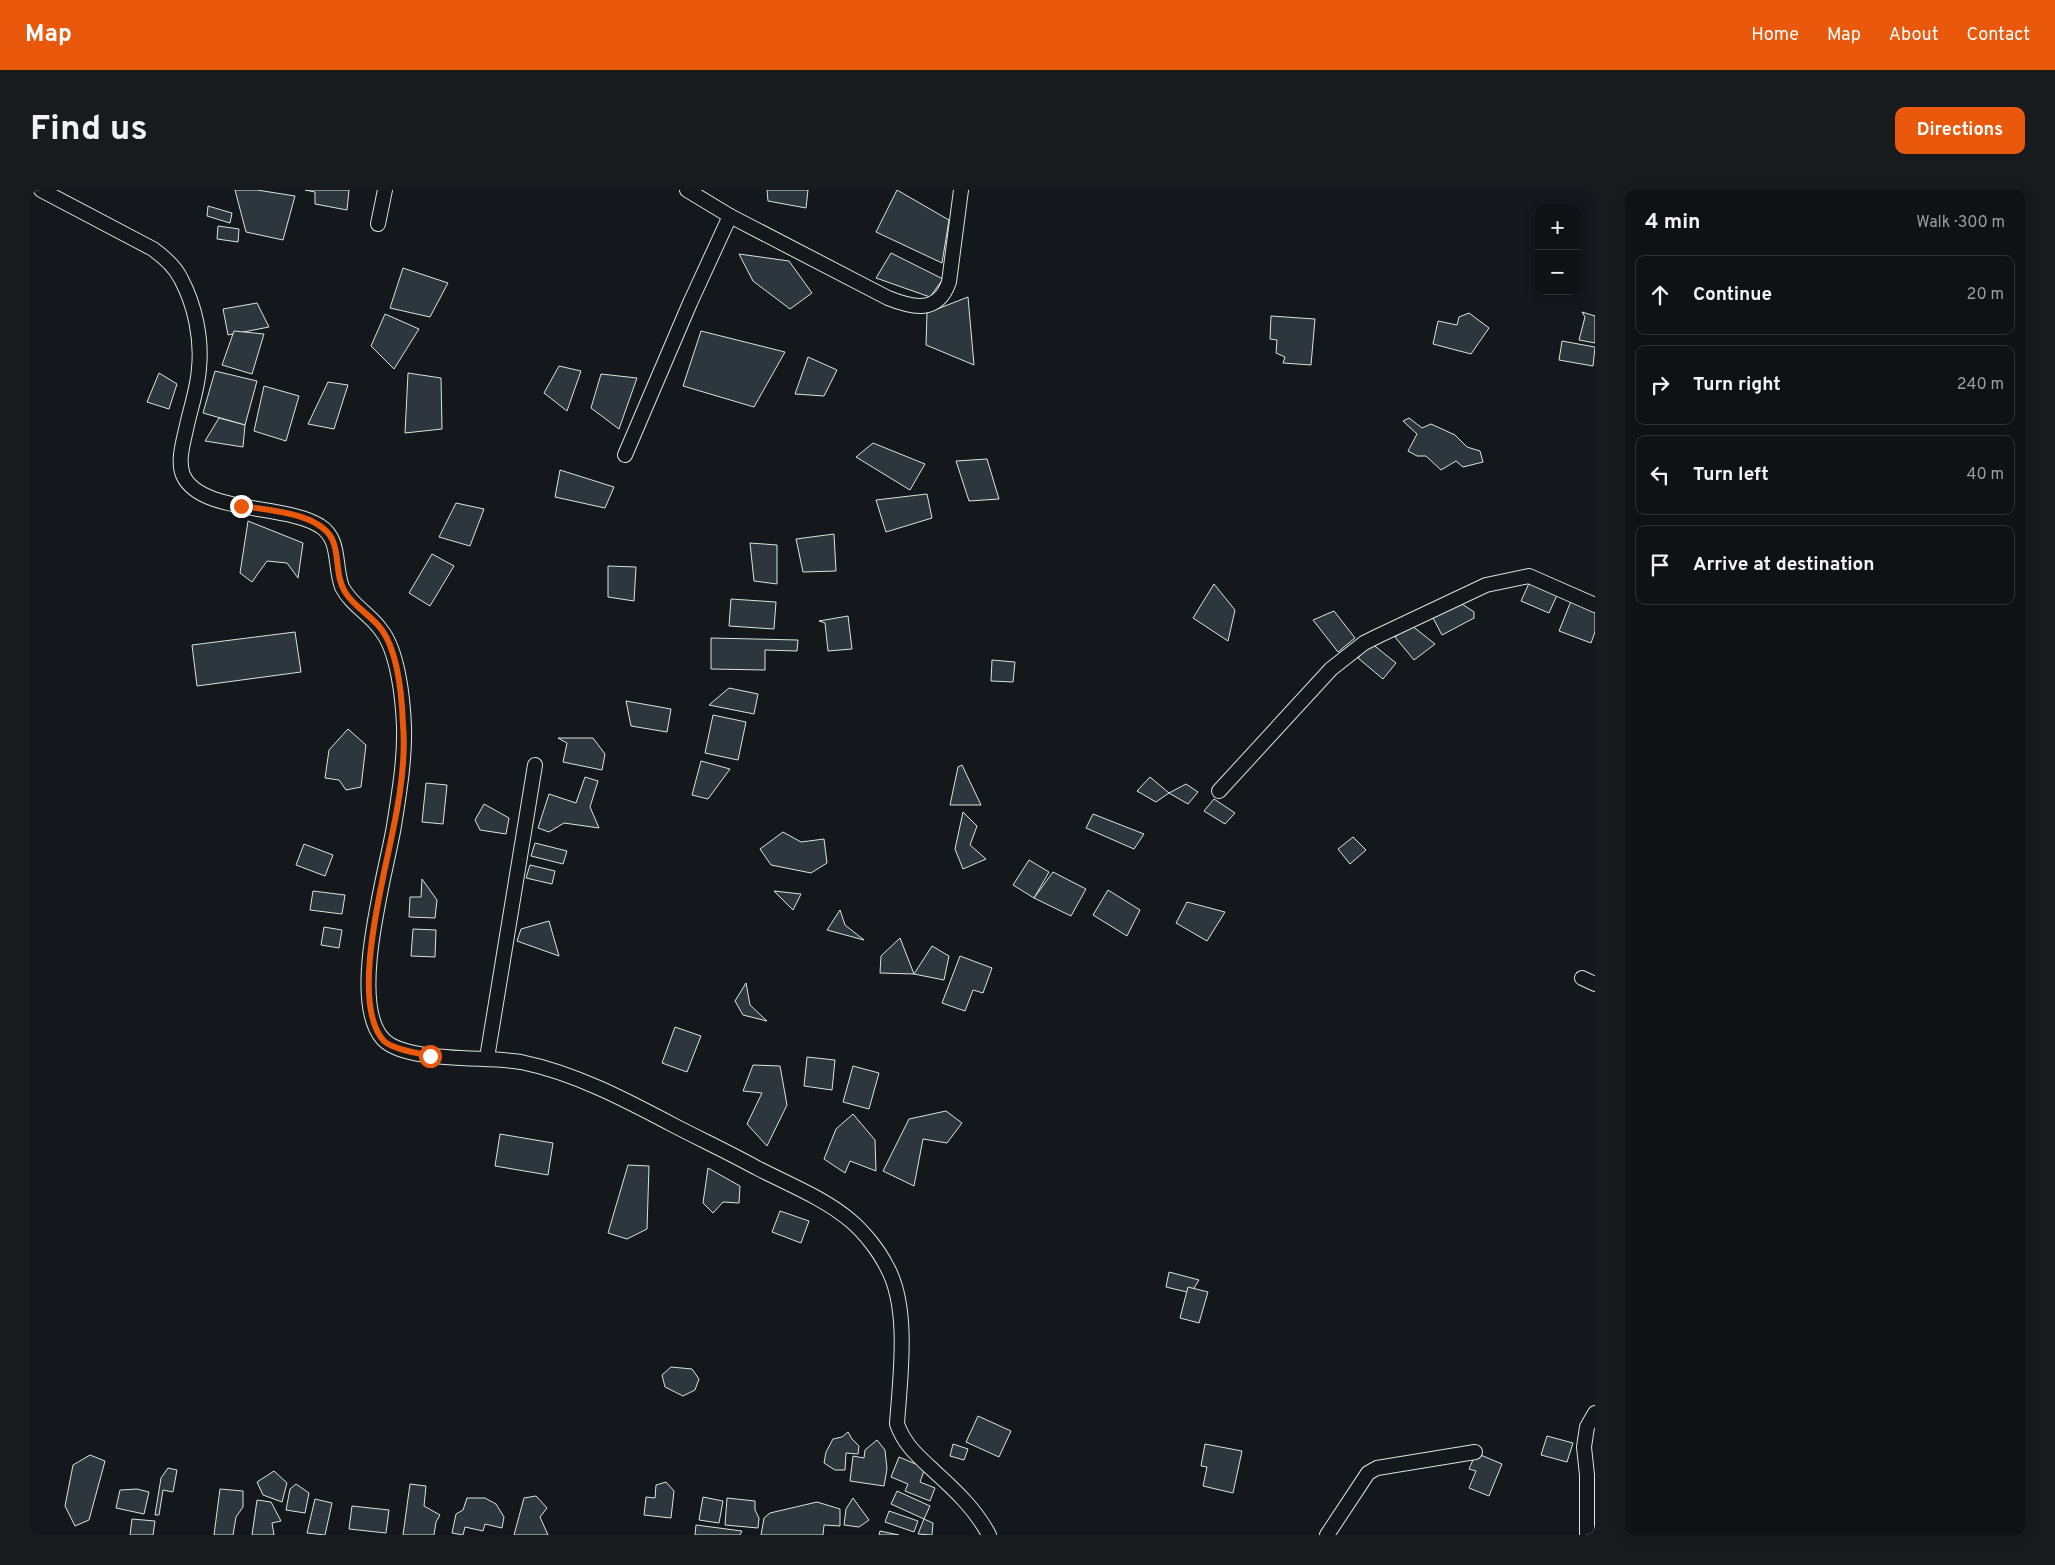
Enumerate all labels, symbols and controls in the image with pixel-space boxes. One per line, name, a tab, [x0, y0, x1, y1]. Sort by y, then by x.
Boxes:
text: Map	[25, 20, 72, 50]
text: Home	[1751, 24, 1799, 47]
text: Map	[1827, 24, 1861, 47]
text: About	[1889, 24, 1938, 47]
text: Contact	[1966, 24, 2030, 47]
button: Directions	[1895, 107, 2025, 154]
text: Find us	[30, 108, 148, 152]
map controls	[1535, 205, 1580, 295]
button: +	[1535, 205, 1580, 250]
text: 4 min	[1645, 209, 1701, 236]
text: Walk · 300 m	[1916, 213, 2005, 233]
button: −	[1535, 250, 1580, 295]
icon: ahead	[1646, 281, 1674, 309]
text: Continue	[1693, 283, 1772, 307]
text: 20 m	[1967, 285, 2004, 305]
icon: right	[1646, 371, 1674, 399]
text: Turn right	[1693, 373, 1781, 397]
text: 240 m	[1957, 375, 2004, 395]
icon: left	[1646, 461, 1674, 489]
text: Turn left	[1693, 463, 1769, 487]
text: 40 m	[1966, 465, 2004, 485]
route end	[230, 495, 253, 518]
icon: arrive	[1646, 551, 1674, 579]
text: Arrive at destination	[1693, 553, 1874, 577]
route start	[419, 1045, 442, 1068]

